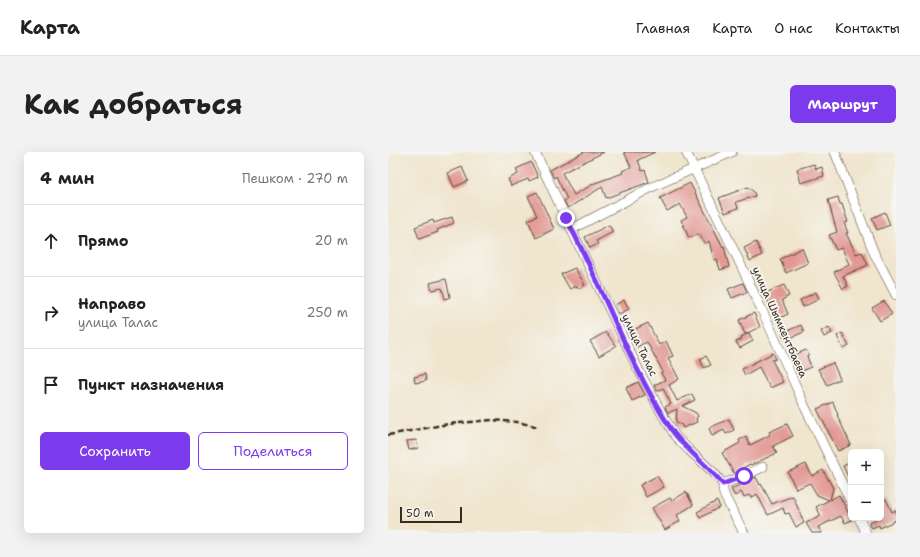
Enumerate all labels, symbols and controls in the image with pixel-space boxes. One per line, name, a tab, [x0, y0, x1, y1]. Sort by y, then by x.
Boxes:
text: Карта	[20, 15, 80, 40]
text: Главная	[636, 19, 690, 37]
text: Карта	[712, 19, 752, 37]
text: О нас	[774, 19, 813, 37]
text: Контакты	[835, 19, 900, 37]
text: Как добраться	[24, 85, 243, 123]
button: Маршрут	[790, 85, 896, 123]
text: 4 мин	[40, 167, 95, 189]
text: Пешком · 270 m	[242, 170, 348, 187]
route end	[557, 209, 575, 227]
icon: ahead	[40, 230, 62, 252]
text: Прямо	[78, 231, 128, 251]
text: 20 m	[315, 232, 348, 249]
street label: улица Шымкентбаева	[748, 264, 811, 380]
text: Направо	[78, 294, 146, 314]
icon: right	[40, 302, 62, 324]
text: 250 m	[307, 304, 348, 321]
street label: улица Талас	[618, 311, 661, 379]
text: улица Талас	[78, 314, 158, 331]
icon: arrive	[40, 374, 62, 396]
text: Пункт назначения	[78, 375, 224, 395]
button: Сохранить	[40, 432, 190, 470]
button: Поделиться	[198, 432, 348, 470]
map controls	[848, 449, 884, 521]
button: +	[848, 449, 884, 485]
route start	[735, 467, 753, 485]
button: −	[848, 485, 884, 521]
scale bar	[400, 505, 462, 524]
text: 50 m	[406, 506, 434, 521]

